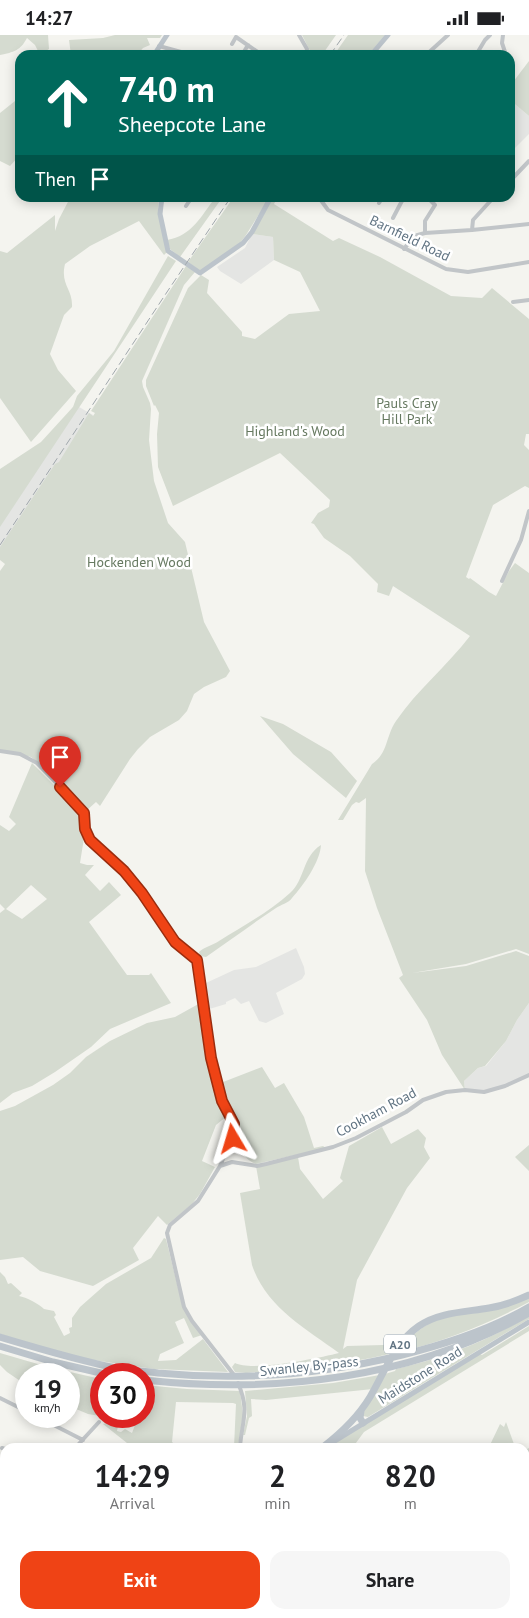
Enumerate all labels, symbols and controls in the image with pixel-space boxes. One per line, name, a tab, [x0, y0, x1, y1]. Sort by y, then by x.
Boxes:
text: 14:27	[25, 6, 73, 30]
text: 740 m	[118, 66, 215, 112]
icon: ahead	[35, 70, 100, 135]
text: Sheepcote Lane	[118, 110, 266, 138]
icon: arrive	[86, 165, 114, 193]
text: Then	[35, 167, 76, 191]
street label: Barnfield Road	[367, 211, 453, 265]
park label: Pauls Cray Hill Park	[376, 394, 438, 428]
park label: Highland's Wood	[245, 422, 345, 440]
park label: Hockenden Wood	[87, 553, 191, 571]
pin	[39, 736, 81, 787]
icon: arrive	[46, 743, 74, 771]
street label: Cookham Road	[333, 1083, 419, 1141]
position arrow	[206, 1112, 258, 1164]
road number: A20	[384, 1335, 416, 1353]
street label: Maidstone Road	[375, 1342, 465, 1408]
street label: Swanley By-pass	[259, 1352, 359, 1380]
speed limit sign: 30	[90, 1363, 155, 1428]
text: 19	[33, 1373, 62, 1405]
text: km/h	[34, 1400, 61, 1415]
text: 14:29	[94, 1456, 170, 1495]
text: 2	[269, 1456, 286, 1495]
text: 820	[385, 1456, 436, 1495]
text: Arrival	[110, 1493, 155, 1513]
text: min	[265, 1493, 291, 1513]
text: m	[404, 1493, 417, 1513]
button: Exit	[20, 1551, 260, 1609]
button: Share	[270, 1551, 510, 1609]

